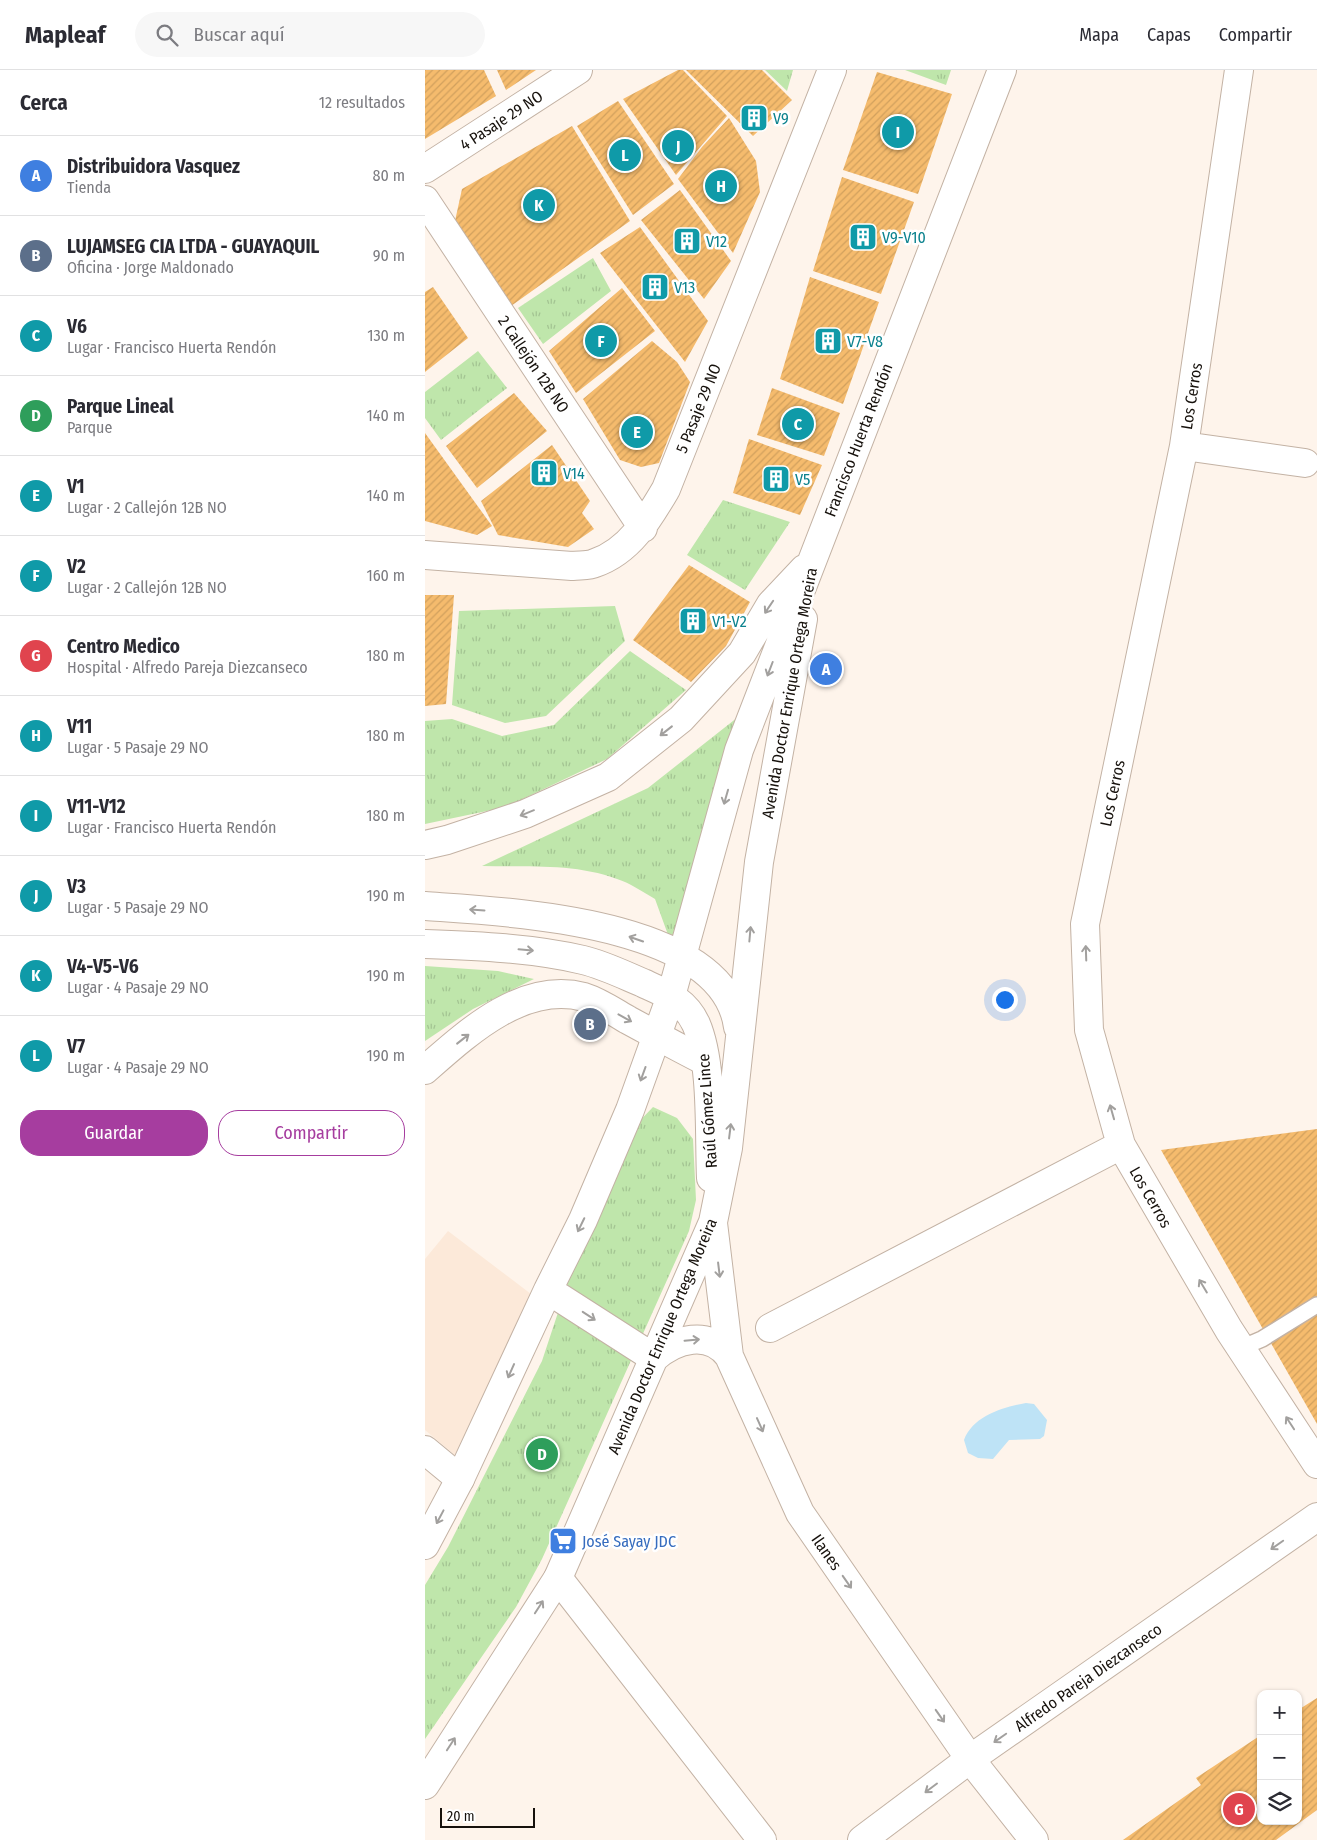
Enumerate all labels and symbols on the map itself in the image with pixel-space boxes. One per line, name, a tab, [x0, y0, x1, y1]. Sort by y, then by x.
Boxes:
street label: 4 Pasaje 29 NO	[456, 87, 546, 154]
building icon: V9	[739, 103, 769, 133]
place label: V9	[773, 109, 789, 128]
pin: I	[882, 113, 914, 151]
pin: J	[662, 127, 694, 165]
pin: L	[609, 136, 641, 174]
pin: H	[705, 167, 737, 205]
pin: K	[523, 186, 555, 224]
building icon: V9-V10	[848, 222, 878, 252]
building icon: V12	[672, 226, 702, 256]
place label: V9-V10	[882, 228, 926, 247]
place label: V12	[706, 232, 727, 251]
building icon: V13	[640, 272, 670, 302]
place label: V13	[674, 278, 695, 297]
street label: 2 Callejón 12B NO	[494, 312, 573, 416]
pin: F	[585, 322, 617, 360]
building icon: V7-V8	[813, 326, 843, 356]
place label: V7-V8	[847, 332, 883, 351]
street label: 5 Pasaje 29 NO	[672, 361, 725, 456]
street label: Francisco Huerta Rendón	[820, 361, 897, 520]
street label: Los Cerros	[1177, 361, 1206, 431]
pin: C	[782, 405, 814, 443]
pin: E	[621, 413, 653, 451]
building icon: V14	[529, 458, 559, 488]
place label: V14	[563, 464, 585, 483]
building icon: V5	[761, 464, 791, 494]
place label: V5	[795, 470, 810, 489]
street label: Avenida Doctor Enrique Ortega Moreira	[758, 566, 821, 820]
one-way arrow	[764, 600, 774, 614]
building icon: V1-V2	[678, 606, 708, 636]
place label: V1-V2	[712, 612, 747, 631]
pin: A	[810, 650, 842, 688]
one-way arrow	[765, 661, 775, 676]
one-way arrow	[660, 726, 673, 737]
street label: Los Cerros	[1096, 758, 1129, 828]
one-way arrow	[721, 789, 730, 805]
one-way arrow	[520, 809, 535, 818]
one-way arrow	[469, 906, 485, 915]
one-way arrow	[745, 927, 755, 943]
one-way arrow	[629, 933, 645, 943]
one-way arrow	[1082, 945, 1091, 961]
one-way arrow	[518, 946, 534, 955]
your location	[992, 987, 1018, 1013]
pin: B	[574, 1005, 606, 1043]
one-way arrow	[618, 1013, 633, 1023]
one-way arrow	[456, 1034, 469, 1045]
street label: Raúl Gómez Lince	[694, 1053, 721, 1169]
one-way arrow	[637, 1066, 647, 1082]
one-way arrow	[1106, 1104, 1116, 1120]
one-way arrow	[725, 1123, 735, 1139]
street label: Los Cerros	[1125, 1163, 1176, 1231]
street label: Avenida Doctor Enrique Ortega Moreira	[604, 1215, 721, 1457]
one-way arrow	[576, 1217, 585, 1232]
one-way arrow	[714, 1262, 724, 1278]
one-way arrow	[1198, 1279, 1208, 1293]
one-way arrow	[582, 1311, 596, 1321]
one-way arrow	[683, 1335, 699, 1345]
one-way arrow	[506, 1363, 516, 1378]
one-way arrow	[1285, 1417, 1295, 1431]
one-way arrow	[756, 1418, 766, 1433]
pin: D	[526, 1435, 558, 1473]
one-way arrow	[435, 1510, 445, 1525]
supermarket icon: José Sayay JDC	[548, 1526, 578, 1556]
street label: Ilanes	[808, 1531, 846, 1574]
place label: José Sayay JDC	[582, 1532, 676, 1551]
one-way arrow	[1270, 1540, 1284, 1550]
one-way arrow	[842, 1575, 852, 1589]
one-way arrow	[534, 1601, 544, 1615]
street label: Alfredo Pareja Diezcanseco	[1011, 1619, 1166, 1735]
one-way arrow	[935, 1709, 945, 1723]
one-way arrow	[993, 1733, 1007, 1743]
one-way arrow	[446, 1737, 457, 1751]
one-way arrow	[925, 1783, 938, 1794]
pin: G	[1223, 1790, 1255, 1828]
scale bar	[440, 1805, 535, 1828]

